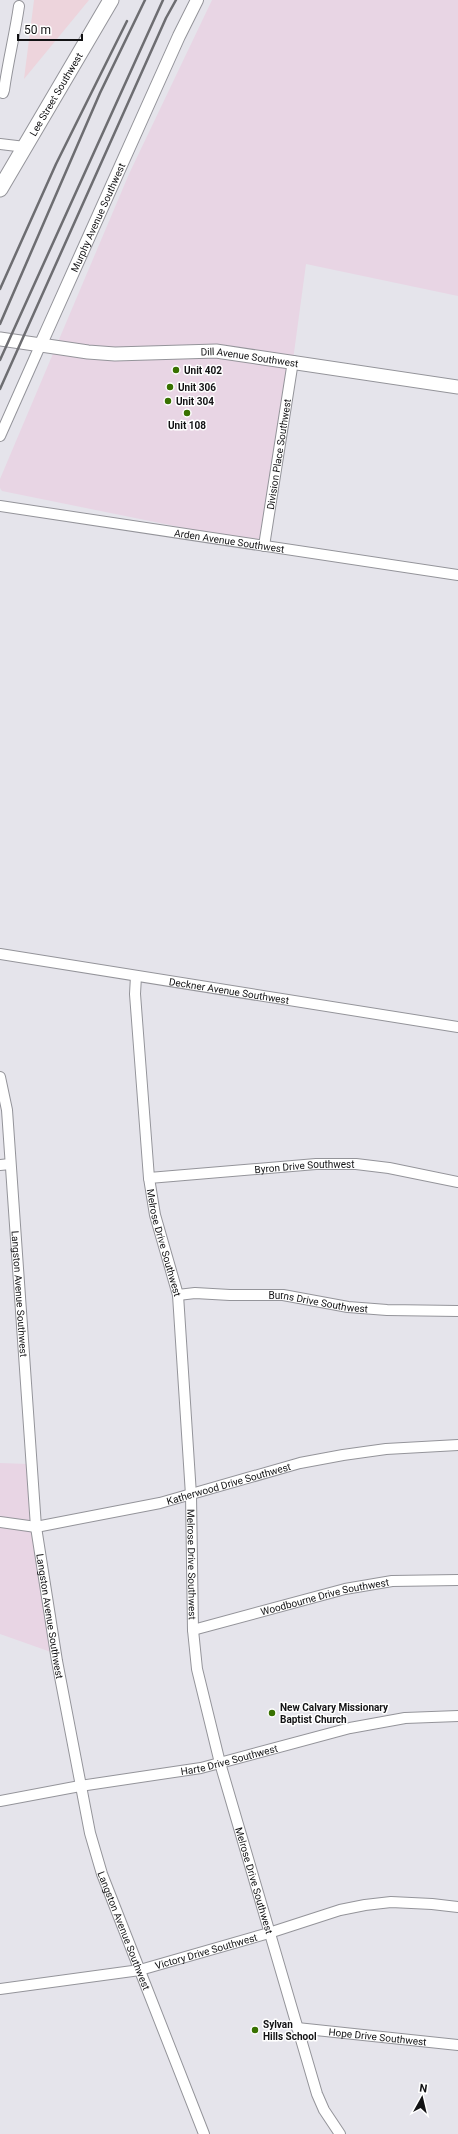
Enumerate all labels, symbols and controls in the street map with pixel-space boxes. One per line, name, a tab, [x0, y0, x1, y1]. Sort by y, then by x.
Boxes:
scale bar	[18, 16, 82, 42]
text: 50 m	[24, 23, 51, 37]
street label: Lee Street Southwest	[27, 51, 85, 138]
street label: Murphy Avenue Southwest	[69, 161, 127, 274]
street label: Dill Avenue Southwest	[200, 346, 299, 369]
marker: Unit 402	[171, 365, 181, 375]
place label: Unit 402	[184, 365, 222, 376]
marker: Unit 306	[165, 382, 175, 392]
place label: Unit 306	[178, 382, 216, 393]
marker: Unit 304	[163, 396, 173, 406]
place label: Unit 304	[176, 396, 214, 407]
street label: Division Place Southwest	[265, 398, 293, 510]
marker: Unit 108	[182, 408, 192, 418]
place label: Unit 108	[168, 420, 206, 431]
street label: Arden Avenue Southwest	[174, 527, 285, 555]
street label: Deckner Avenue Southwest	[168, 976, 290, 1006]
street label: Byron Drive Southwest	[254, 1159, 355, 1175]
street label: Melrose Drive Southwest	[145, 1188, 183, 1298]
street label: Langston Avenue Southwest	[9, 1230, 29, 1357]
street label: Burns Drive Southwest	[269, 1290, 368, 1315]
street label: Katherwood Drive Southwest	[165, 1461, 292, 1507]
street label: Melrose Drive Southwest	[185, 1509, 198, 1620]
street label: Langston Avenue Southwest	[34, 1553, 65, 1680]
street label: Woodbourne Drive Southwest	[260, 1577, 390, 1618]
place label: New Calvary Missionary Baptist Church	[280, 1702, 389, 1725]
marker: New Calvary Missionary Baptist Church	[267, 1708, 277, 1718]
street label: Harte Drive Southwest	[180, 1743, 279, 1777]
street label: Melrose Drive Southwest	[233, 1826, 275, 1935]
street label: Langston Avenue Southwest	[96, 1870, 152, 1992]
street label: Victory Drive Southwest	[154, 1932, 259, 1971]
place label: Sylvan Hills School	[263, 2019, 317, 2042]
marker: Sylvan Hills School	[250, 2025, 260, 2035]
street label: Hope Drive Southwest	[328, 2026, 427, 2048]
north arrow	[402, 2078, 442, 2118]
text: N	[419, 2082, 428, 2096]

